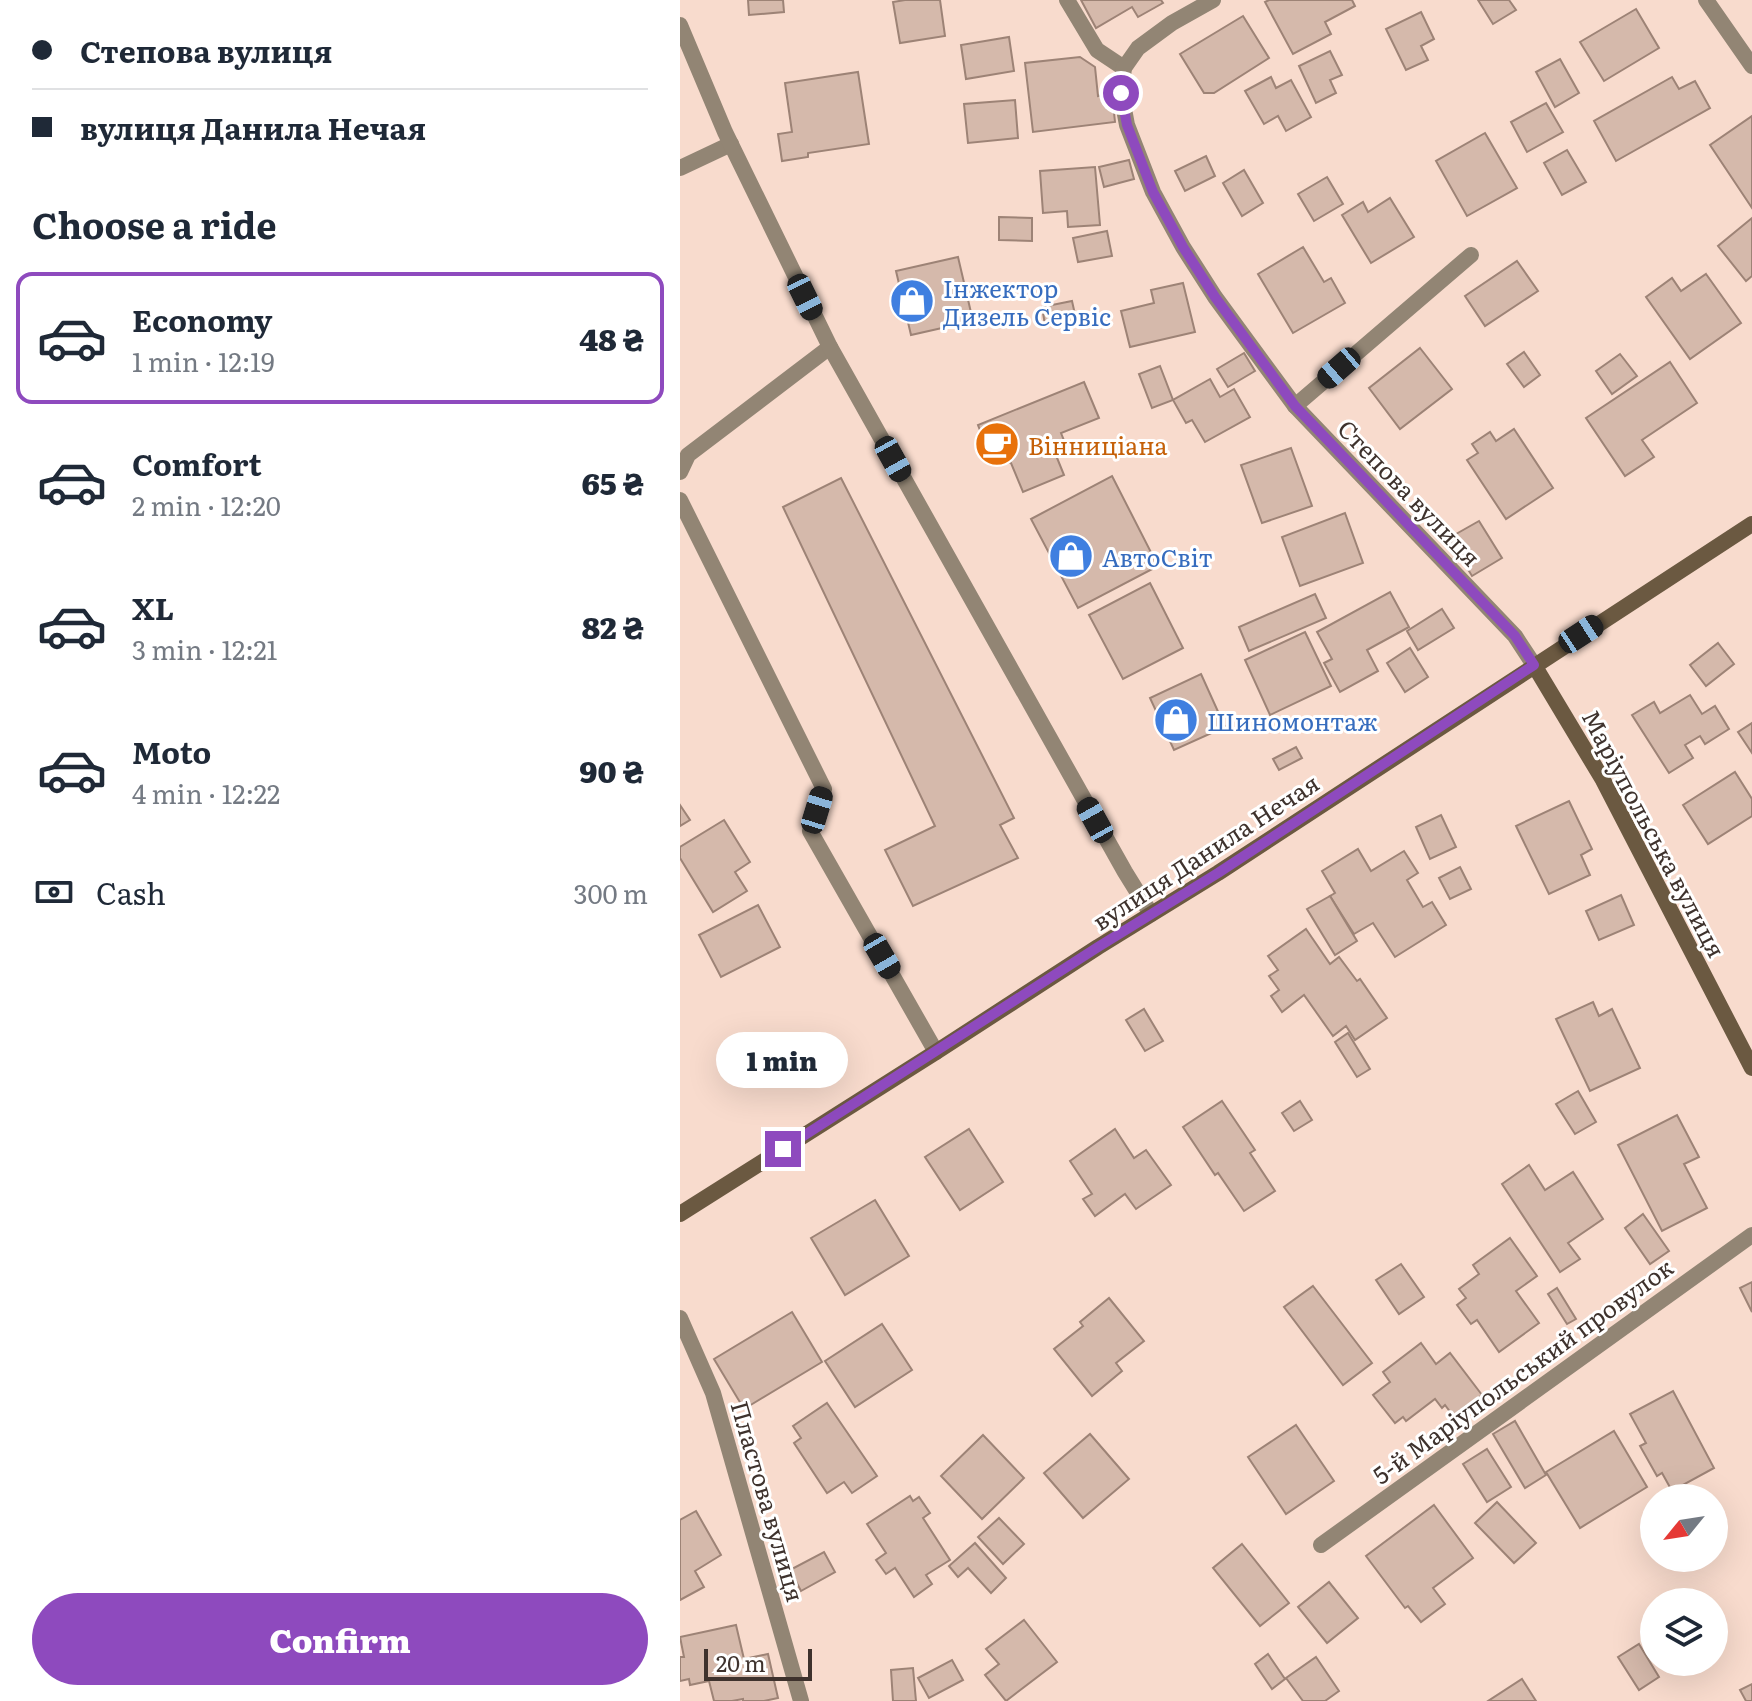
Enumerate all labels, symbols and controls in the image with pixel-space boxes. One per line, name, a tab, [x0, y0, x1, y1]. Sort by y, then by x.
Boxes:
text: Степова вулиця	[80, 28, 332, 72]
route start	[1103, 75, 1139, 111]
text: вулиця Данила Нечая	[80, 105, 426, 149]
text: Choose a ride	[32, 197, 277, 250]
car	[784, 270, 826, 324]
place label: Інжектор Дизель Сервіс	[943, 270, 1111, 333]
shop icon: Інжектор Дизель Сервіс	[888, 277, 936, 325]
text: Economy	[132, 297, 272, 341]
icon: car	[36, 302, 108, 374]
text: 48 ₴	[579, 316, 644, 360]
text: 1 min · 12:19	[132, 341, 275, 380]
car	[1313, 343, 1365, 393]
street label: Степова вулиця	[1331, 411, 1489, 573]
cafe icon: Вінниціана	[973, 420, 1021, 468]
place label: Вінниціана	[1028, 427, 1168, 462]
car	[871, 432, 915, 486]
text: Comfort	[132, 441, 262, 485]
icon: car	[36, 446, 108, 518]
text: 65 ₴	[582, 460, 644, 504]
text: 2 min · 12:20	[132, 485, 281, 524]
shop icon: АвтоСвіт	[1047, 532, 1095, 580]
place label: АвтоСвіт	[1102, 539, 1213, 574]
text: XL	[132, 585, 174, 629]
icon: car	[36, 590, 108, 662]
text: 82 ₴	[582, 604, 644, 648]
car	[1554, 611, 1608, 657]
text: 3 min · 12:21	[132, 629, 277, 668]
shop icon: Шиномонтаж	[1152, 696, 1200, 744]
place label: Шиномонтаж	[1207, 703, 1378, 738]
street label: Маріупольська вулиця	[1575, 703, 1735, 963]
text: Moto	[132, 729, 211, 773]
icon: car	[36, 734, 108, 806]
text: 90 ₴	[579, 748, 644, 792]
street label: вулиця Данила Нечая	[1085, 764, 1325, 938]
text: 4 min · 12:22	[132, 773, 280, 812]
car	[799, 784, 835, 836]
car	[1073, 793, 1117, 847]
icon: cash	[32, 870, 76, 914]
text: Cash	[96, 870, 166, 914]
text: 300 m	[573, 873, 648, 912]
car	[860, 929, 904, 983]
callout: 1 min	[717, 1033, 849, 1089]
text: 1 min	[747, 1040, 817, 1079]
route end	[765, 1131, 801, 1167]
street label: 5-й Маріупольський провулок	[1365, 1249, 1679, 1491]
street label: Пластова вулиця	[724, 1396, 814, 1606]
north arrow	[1640, 1484, 1728, 1572]
map controls	[1640, 1484, 1728, 1676]
button: layers	[1640, 1588, 1728, 1676]
button: Confirm	[32, 1593, 648, 1685]
scale bar	[704, 1645, 812, 1681]
text: 20 m	[716, 1646, 766, 1679]

